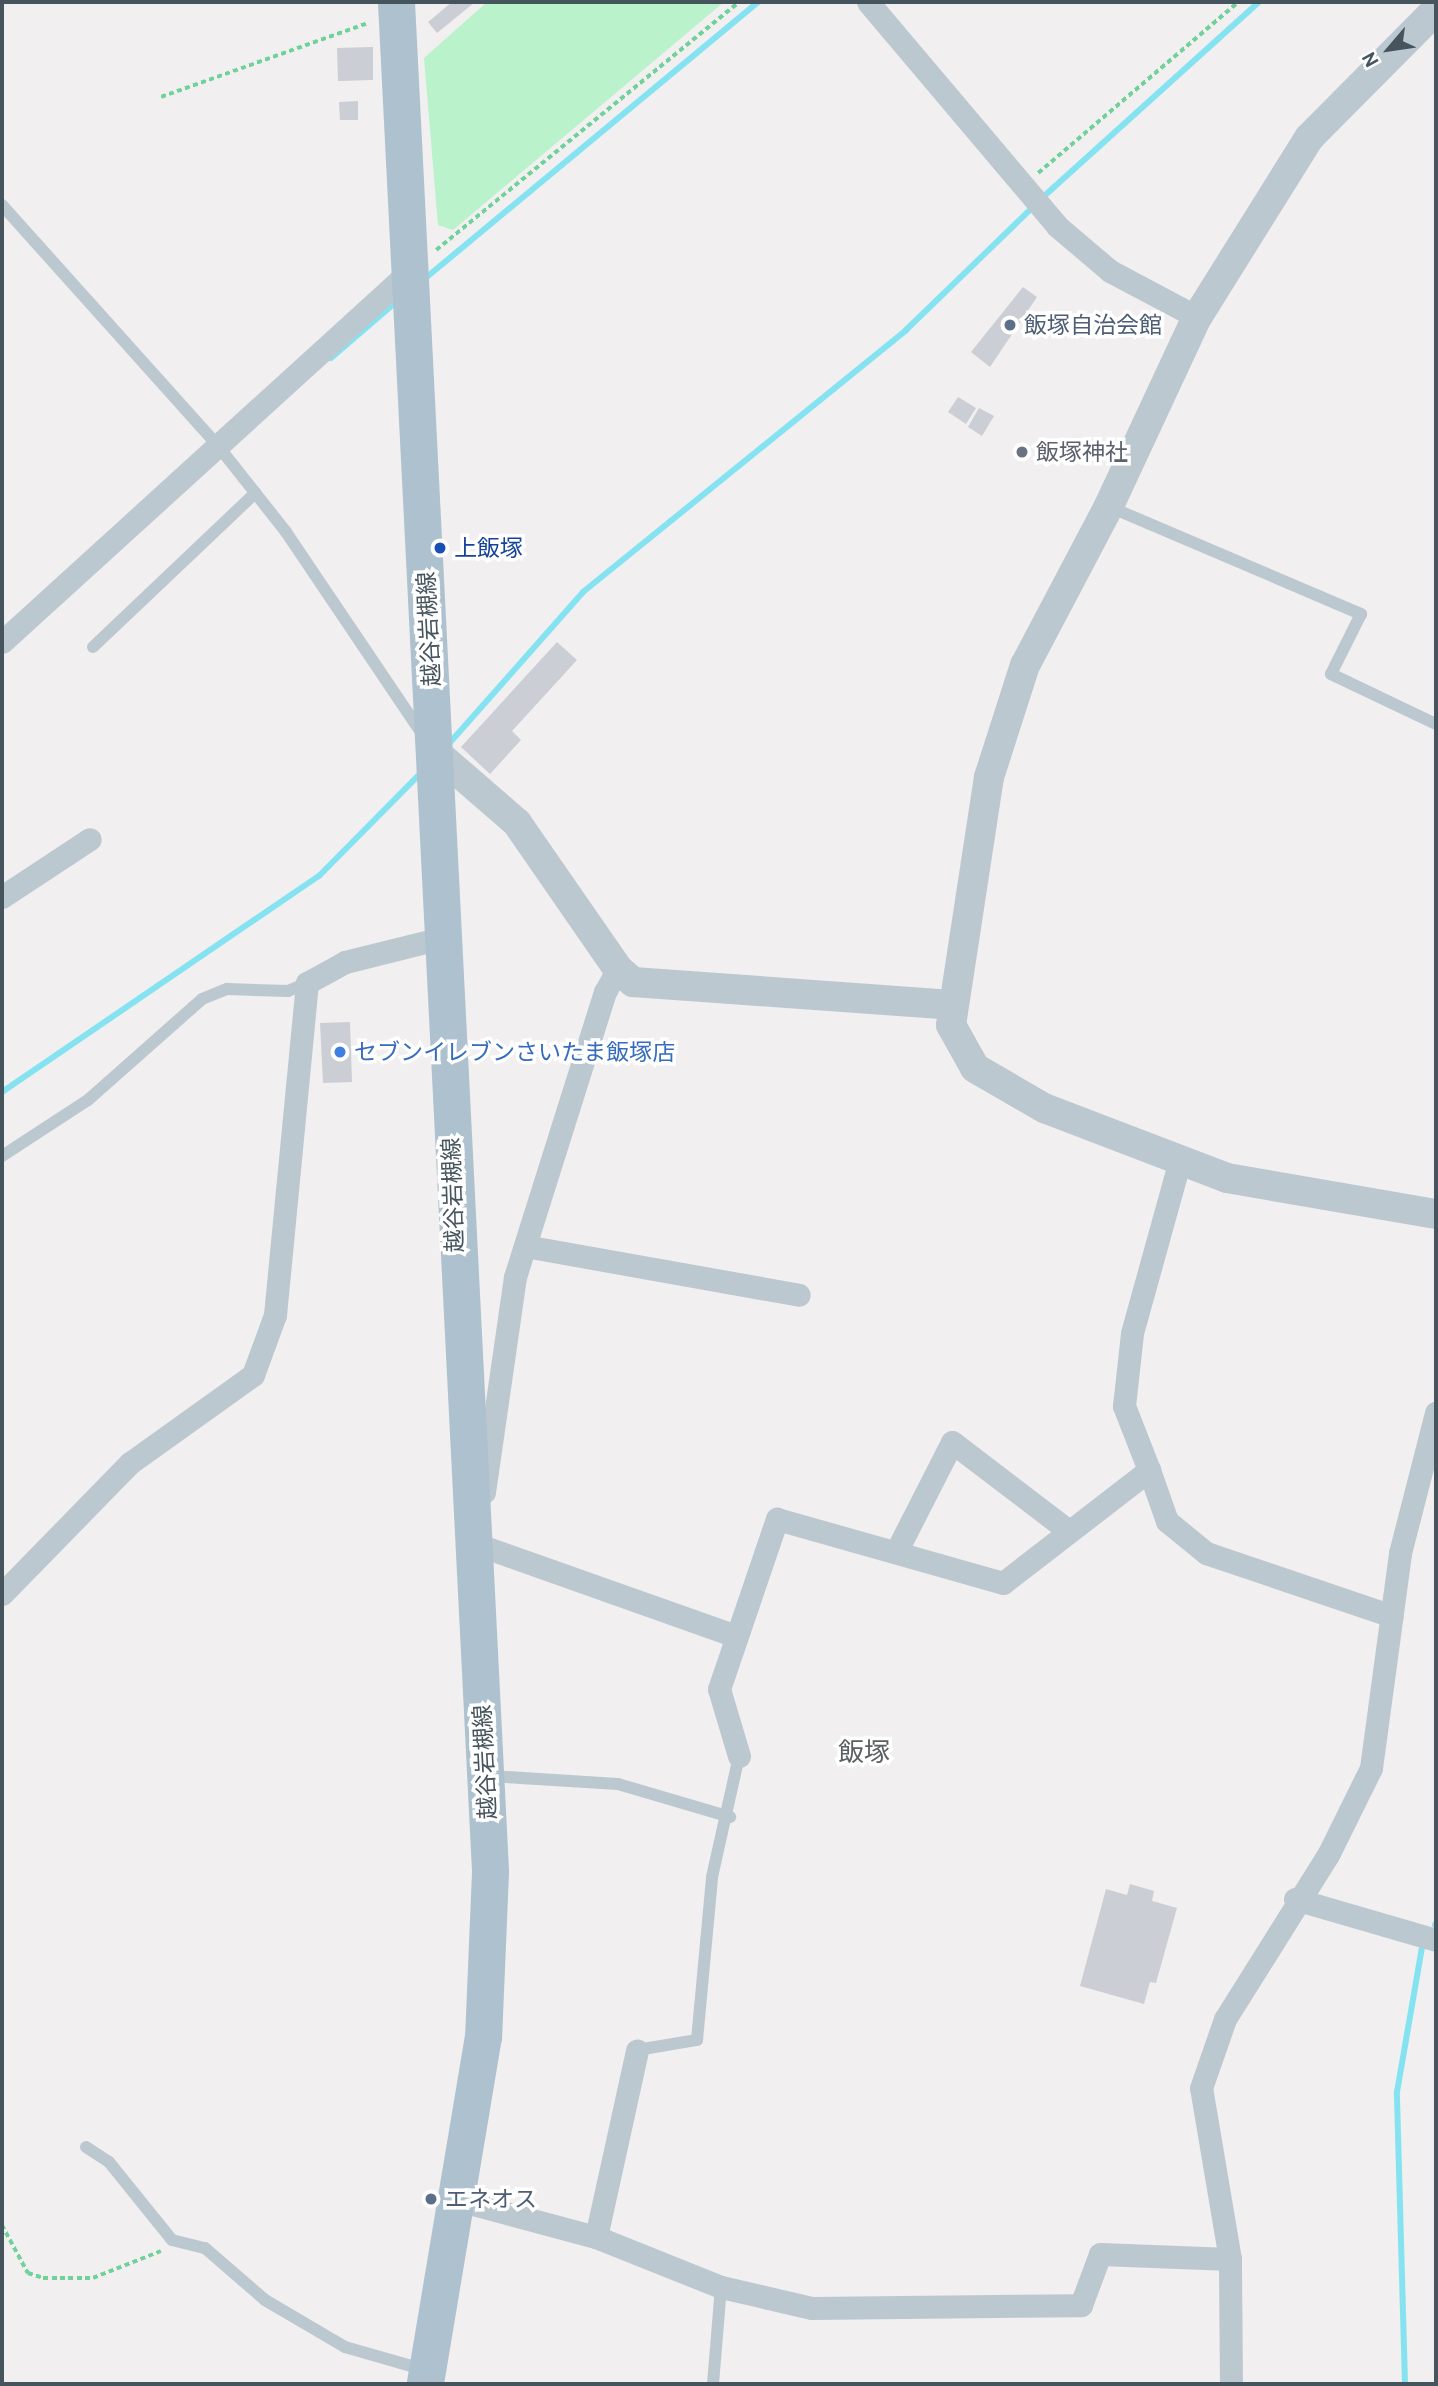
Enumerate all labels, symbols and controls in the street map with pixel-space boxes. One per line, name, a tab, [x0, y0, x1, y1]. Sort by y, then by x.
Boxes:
north arrow	[1354, 14, 1424, 84]
text: N	[1357, 48, 1384, 71]
place label: 飯塚自治会館	[1024, 311, 1162, 339]
marker: 飯塚自治会館	[1002, 317, 1018, 333]
place label: 飯塚神社	[1036, 438, 1128, 466]
marker: 飯塚神社	[1014, 444, 1030, 460]
place label: 上飯塚	[454, 534, 523, 562]
marker: 上飯塚	[432, 540, 448, 556]
street label: 越谷岩槻線	[412, 571, 446, 687]
place label: セブンイレブンさいたま飯塚店	[354, 1038, 676, 1066]
marker: セブンイレブンさいたま飯塚店	[332, 1044, 348, 1060]
street label: 越谷岩槻線	[437, 1137, 469, 1253]
street label: 越谷岩槻線	[468, 1704, 502, 1820]
district label: 飯塚	[838, 1737, 890, 1769]
place label: エネオス	[445, 2185, 537, 2213]
marker: エネオス	[423, 2191, 439, 2207]

